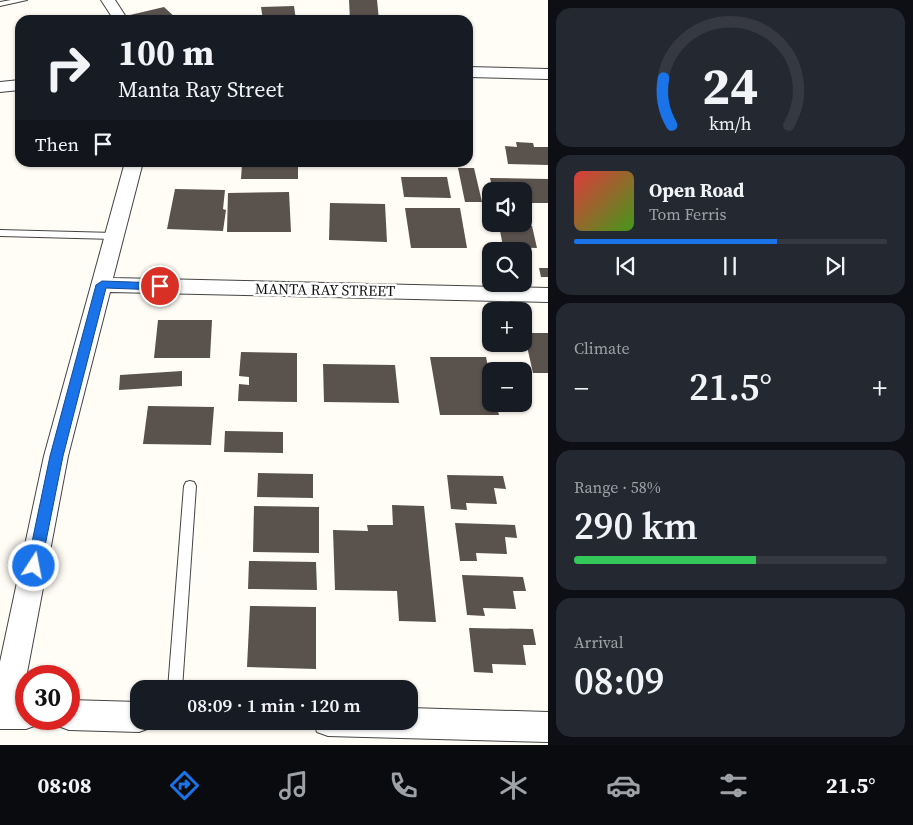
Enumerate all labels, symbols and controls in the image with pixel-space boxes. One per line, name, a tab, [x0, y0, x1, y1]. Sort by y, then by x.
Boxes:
text: 100 m	[118, 29, 214, 77]
icon: right	[35, 35, 100, 100]
text: 24	[702, 50, 759, 121]
text: Manta Ray Street	[118, 74, 284, 104]
text: km/h	[709, 111, 752, 136]
icon: arrive	[89, 130, 117, 158]
text: Then	[35, 131, 79, 157]
text: Open Road	[649, 177, 744, 203]
map controls	[482, 182, 532, 412]
button: sound	[482, 182, 532, 232]
text: Tom Ferris	[649, 203, 727, 225]
button: search	[482, 242, 532, 292]
icon: previous	[612, 252, 640, 280]
icon: pause	[716, 252, 744, 280]
icon: next	[821, 252, 849, 280]
pin	[139, 265, 181, 307]
icon: arrive	[146, 272, 174, 300]
street label: MANTA RAY STREET	[255, 278, 395, 301]
button: +	[482, 302, 532, 352]
text: Climate	[574, 337, 630, 359]
text: 21.5°	[689, 361, 772, 413]
button: −	[482, 362, 532, 412]
text: −	[574, 369, 589, 407]
text: +	[872, 369, 887, 407]
text: Range · 58%	[574, 476, 661, 498]
text: 290 km	[574, 500, 698, 552]
position arrow	[7, 539, 59, 591]
text: Arrival	[574, 631, 623, 653]
text: 08:09	[574, 655, 664, 707]
speed limit sign: 30	[15, 665, 80, 730]
text: 08:09 · 1 min · 120 m	[187, 692, 361, 718]
icon: directions	[167, 768, 202, 803]
icon: music	[276, 768, 311, 803]
icon: phone	[386, 768, 421, 803]
icon: climate	[496, 768, 531, 803]
icon: car	[606, 768, 641, 803]
icon: filters	[716, 768, 751, 803]
text: 08:08	[37, 770, 92, 800]
text: 21.5°	[826, 770, 875, 800]

